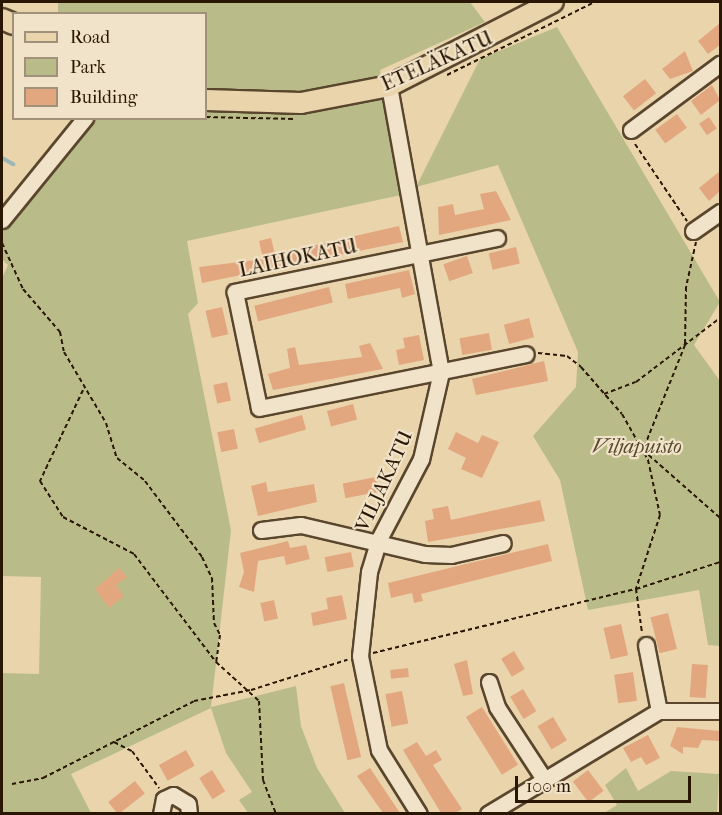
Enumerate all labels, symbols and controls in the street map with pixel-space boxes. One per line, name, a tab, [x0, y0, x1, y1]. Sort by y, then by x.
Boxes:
legend	[12, 12, 207, 120]
street label: ETELÄKATU	[378, 26, 496, 96]
text: Road	[70, 27, 110, 48]
text: Park	[70, 57, 106, 78]
text: Building	[70, 87, 137, 108]
street label: LAIHOKATU	[237, 234, 359, 282]
street label: VILJAKATU	[350, 427, 418, 535]
park label: Viljapuisto	[592, 434, 682, 458]
scale bar	[518, 764, 694, 802]
text: 100 m	[526, 776, 571, 797]

